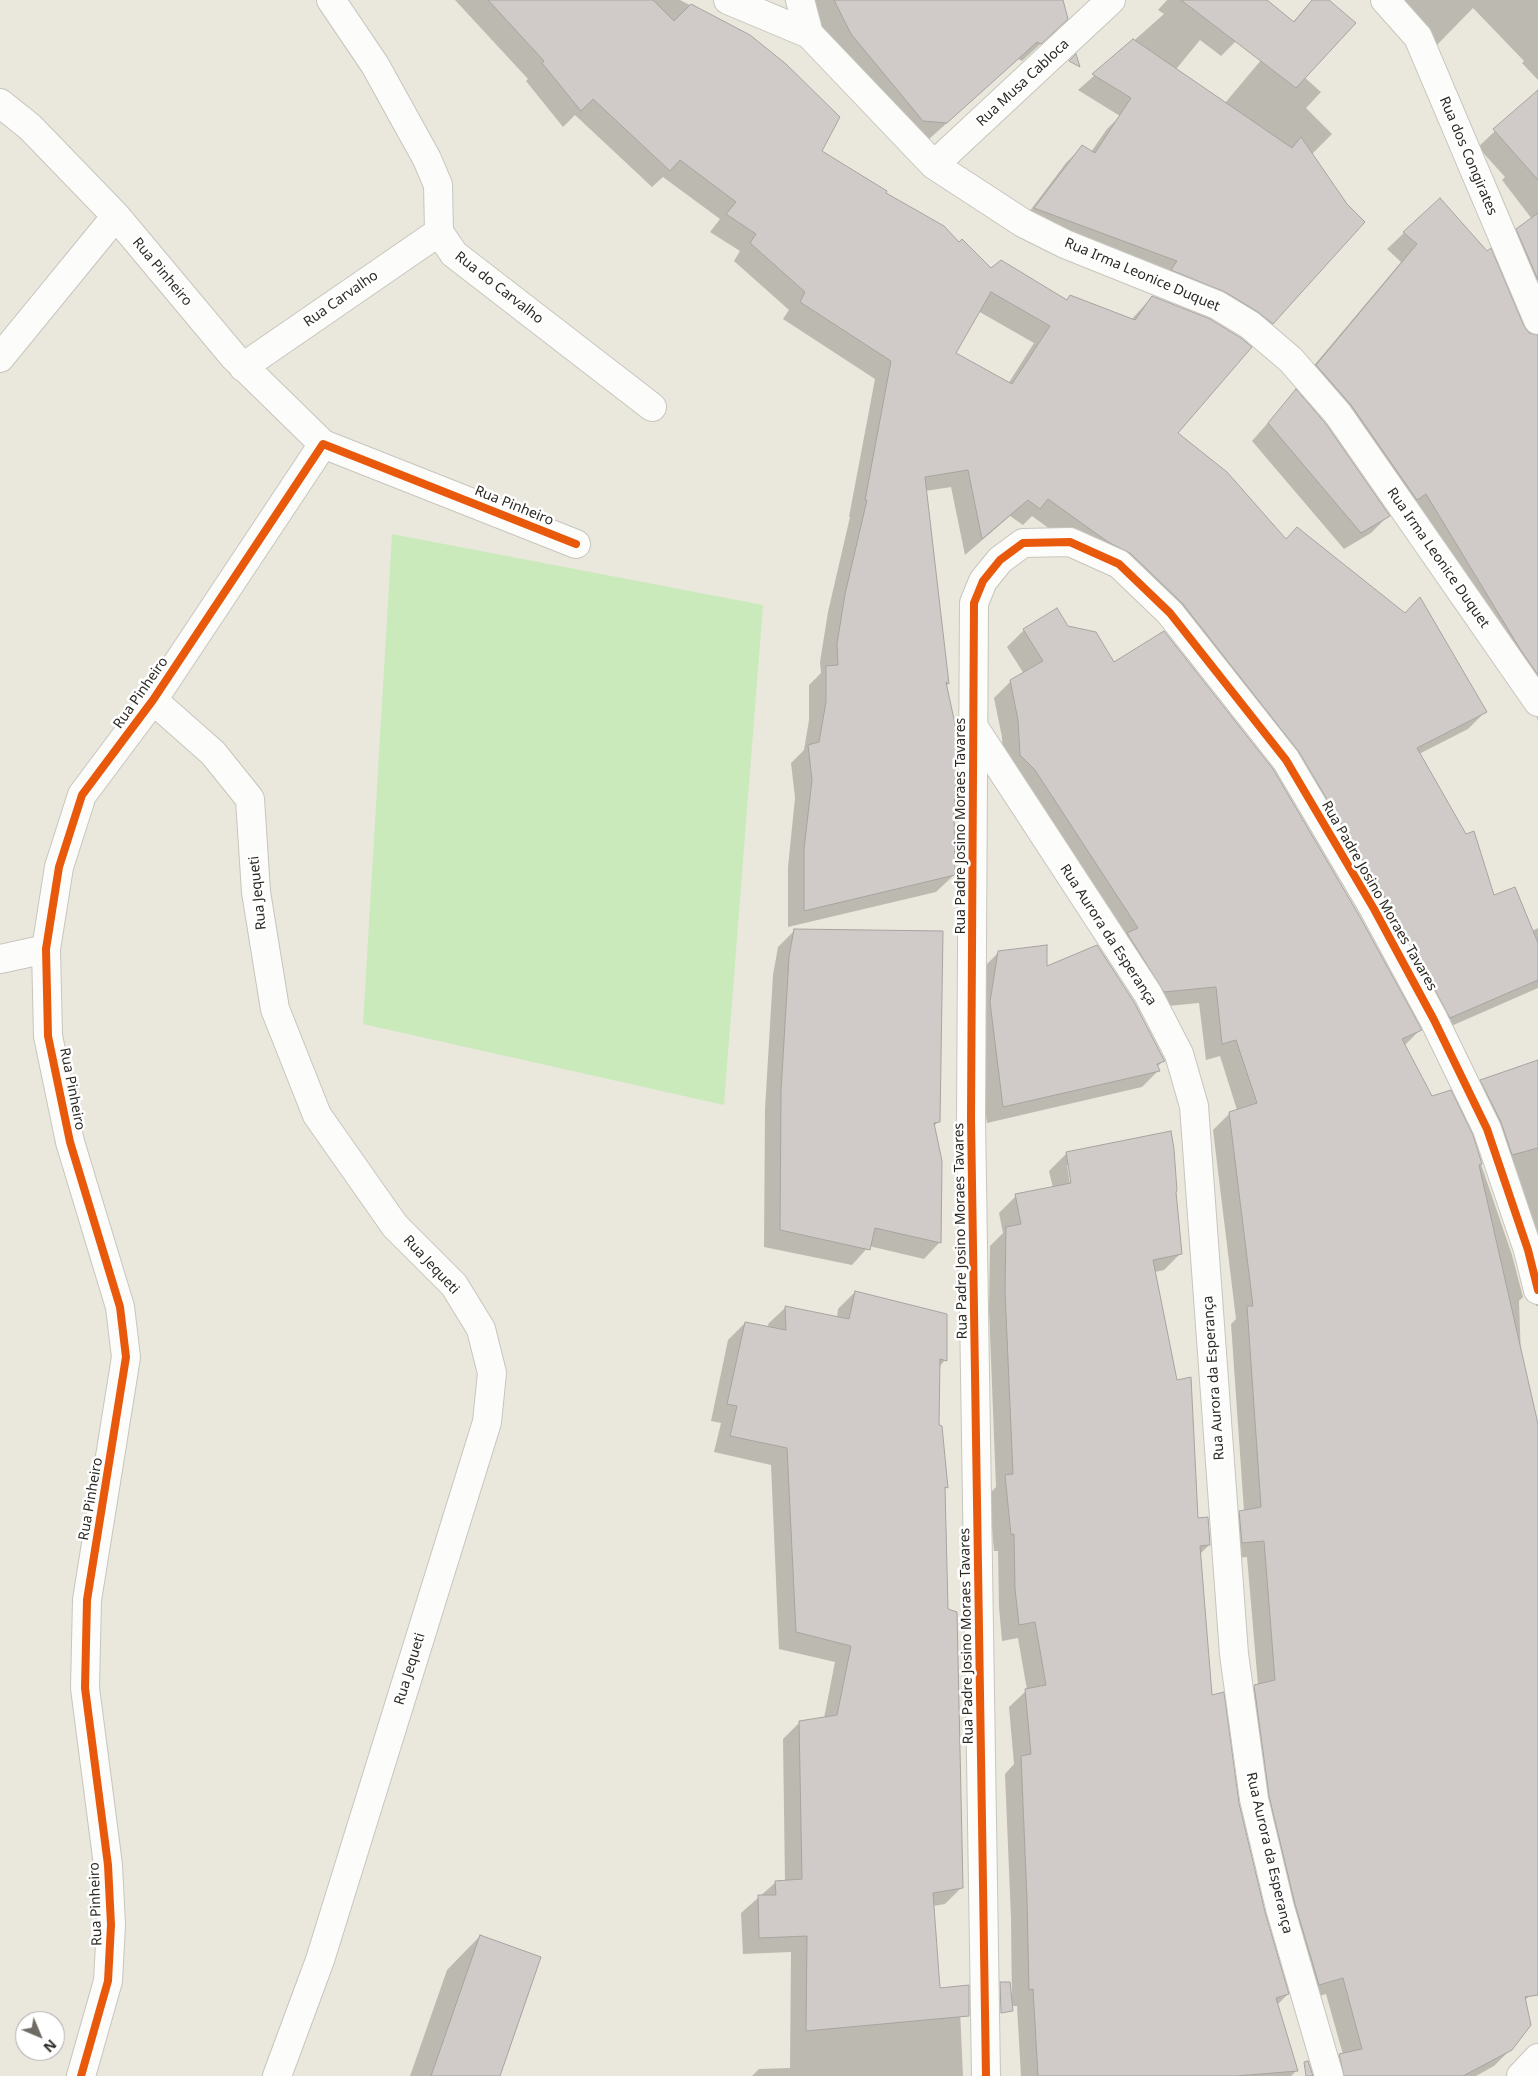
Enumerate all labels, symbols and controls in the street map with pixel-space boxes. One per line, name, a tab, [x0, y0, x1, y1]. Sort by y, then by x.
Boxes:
street label: Rua Musa Cabloca	[973, 36, 1073, 130]
street label: Rua dos Congirates	[1435, 94, 1501, 218]
street label: Rua Pinheiro	[129, 235, 195, 309]
street label: Rua Irma Leonice Duquet	[1062, 235, 1222, 315]
street label: Rua do Carvalho	[451, 248, 547, 328]
street label: Rua Carvalho	[301, 267, 381, 331]
street label: Rua Pinheiro	[472, 483, 556, 529]
street label: Rua Irma Leonice Duquet	[1383, 485, 1493, 631]
street label: Rua Pinheiro	[110, 654, 172, 732]
street label: Rua Padre Josino Moraes Tavares	[953, 718, 969, 934]
street label: Rua Padre Josino Moraes Tavares	[1318, 798, 1440, 994]
street label: Rua Jequeti	[246, 855, 270, 931]
street label: Rua Aurora da Esperança	[1056, 861, 1160, 1009]
street label: Rua Pinheiro	[56, 1046, 88, 1132]
street label: Rua Padre Josino Moraes Tavares	[951, 1123, 971, 1339]
street label: Rua Jequeti	[399, 1232, 463, 1298]
street label: Rua Aurora da Esperança	[1200, 1295, 1228, 1461]
street label: Rua Pinheiro	[75, 1456, 107, 1542]
street label: Rua Padre Josino Moraes Tavares	[957, 1528, 977, 1744]
street label: Rua Jequeti	[391, 1631, 429, 1707]
street label: Rua Aurora da Esperança	[1242, 1771, 1296, 1935]
street label: Rua Pinheiro	[86, 1862, 106, 1946]
north arrow	[15, 2011, 65, 2061]
text: N	[40, 2036, 61, 2057]

